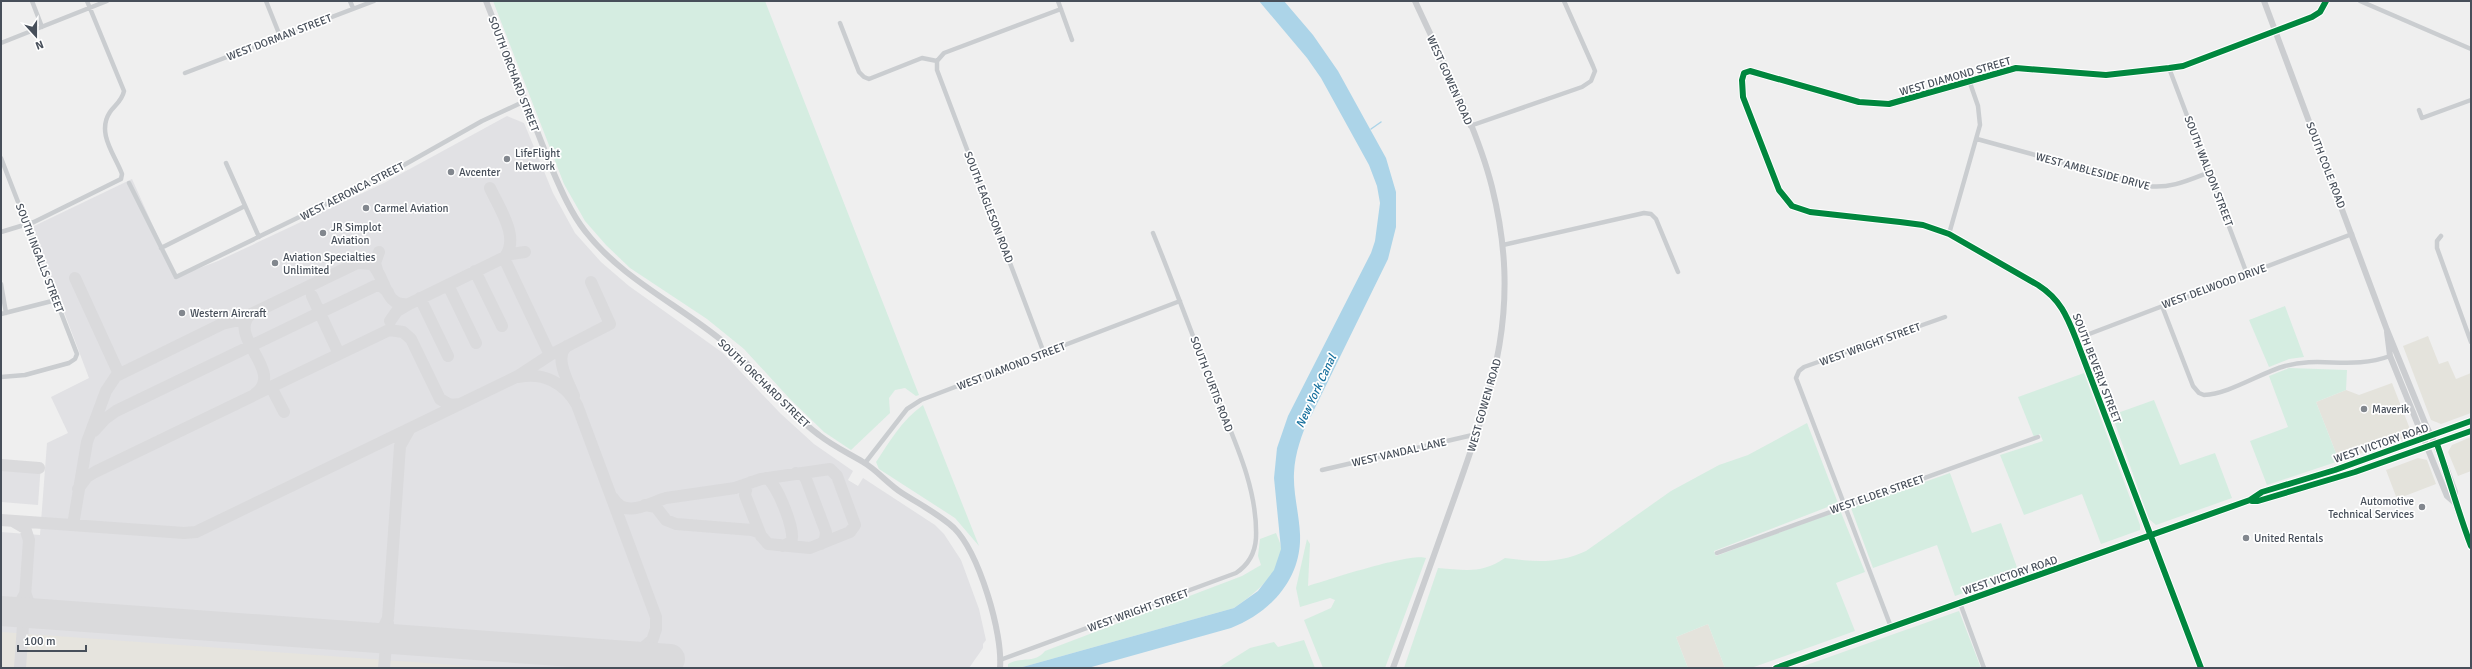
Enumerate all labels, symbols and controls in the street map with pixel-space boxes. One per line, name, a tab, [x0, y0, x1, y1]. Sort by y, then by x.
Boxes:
street label: WEST DORMAN STREET	[225, 11, 334, 63]
street label: SOUTH ORCHARD STREET	[486, 15, 542, 134]
north arrow	[16, 16, 56, 56]
street label: WEST GOWEN ROAD	[1424, 34, 1475, 127]
text: N	[34, 37, 45, 52]
street label: WEST DIAMOND STREET	[1898, 54, 2013, 99]
street label: SOUTH WALDON STREET	[2181, 114, 2236, 229]
street label: SOUTH COLE ROAD	[2303, 120, 2348, 210]
place label: LifeFlight Network	[515, 147, 560, 173]
street label: SOUTH EAGLESON ROAD	[961, 150, 1016, 265]
street label: WEST AMBLESIDE DRIVE	[2034, 150, 2152, 193]
marker: LifeFlight Network	[502, 154, 512, 164]
street label: WEST AERONCA STREET	[298, 159, 407, 223]
place label: Avcenter	[459, 166, 500, 179]
marker: Avcenter	[446, 167, 456, 177]
street label: SOUTH INGALLS STREET	[13, 202, 67, 315]
place label: Carmel Aviation	[374, 202, 449, 215]
marker: Carmel Aviation	[361, 203, 371, 213]
place label: JR Simplot Aviation	[331, 221, 381, 247]
marker: JR Simplot Aviation	[318, 228, 328, 238]
place label: Aviation Specialties Unlimited	[283, 251, 376, 277]
marker: Aviation Specialties Unlimited	[270, 258, 280, 268]
street label: WEST DELWOOD DRIVE	[2160, 261, 2268, 311]
place label: Western Aircraft	[190, 307, 266, 320]
marker: Western Aircraft	[177, 308, 187, 318]
street label: SOUTH BEVERLY STREET	[2070, 312, 2124, 425]
street label: WEST WRIGHT STREET	[1818, 320, 1923, 369]
street label: SOUTH CURTIS ROAD	[1187, 335, 1236, 434]
street label: SOUTH ORCHARD STREET	[715, 336, 813, 431]
street label: WEST DIAMOND STREET	[955, 340, 1068, 393]
water label: New York Canal	[1293, 351, 1341, 430]
street label: WEST GOWEN ROAD	[1465, 357, 1504, 453]
place label: Maverik	[2372, 403, 2410, 416]
marker: Maverik	[2359, 404, 2369, 414]
street label: WEST VICTORY ROAD	[2332, 421, 2430, 466]
street label: WEST VANDAL LANE	[1350, 435, 1448, 470]
street label: WEST ELDER STREET	[1828, 472, 1927, 517]
place label: Automotive Technical Services	[2328, 495, 2414, 521]
marker: Automotive Technical Services	[2417, 502, 2427, 512]
place label: United Rentals	[2254, 532, 2323, 545]
marker: United Rentals	[2241, 533, 2251, 543]
street label: WEST VICTORY ROAD	[1961, 553, 2059, 598]
street label: WEST WRIGHT STREET	[1086, 586, 1191, 635]
scale bar	[18, 627, 86, 653]
text: 100 m	[24, 634, 56, 649]

